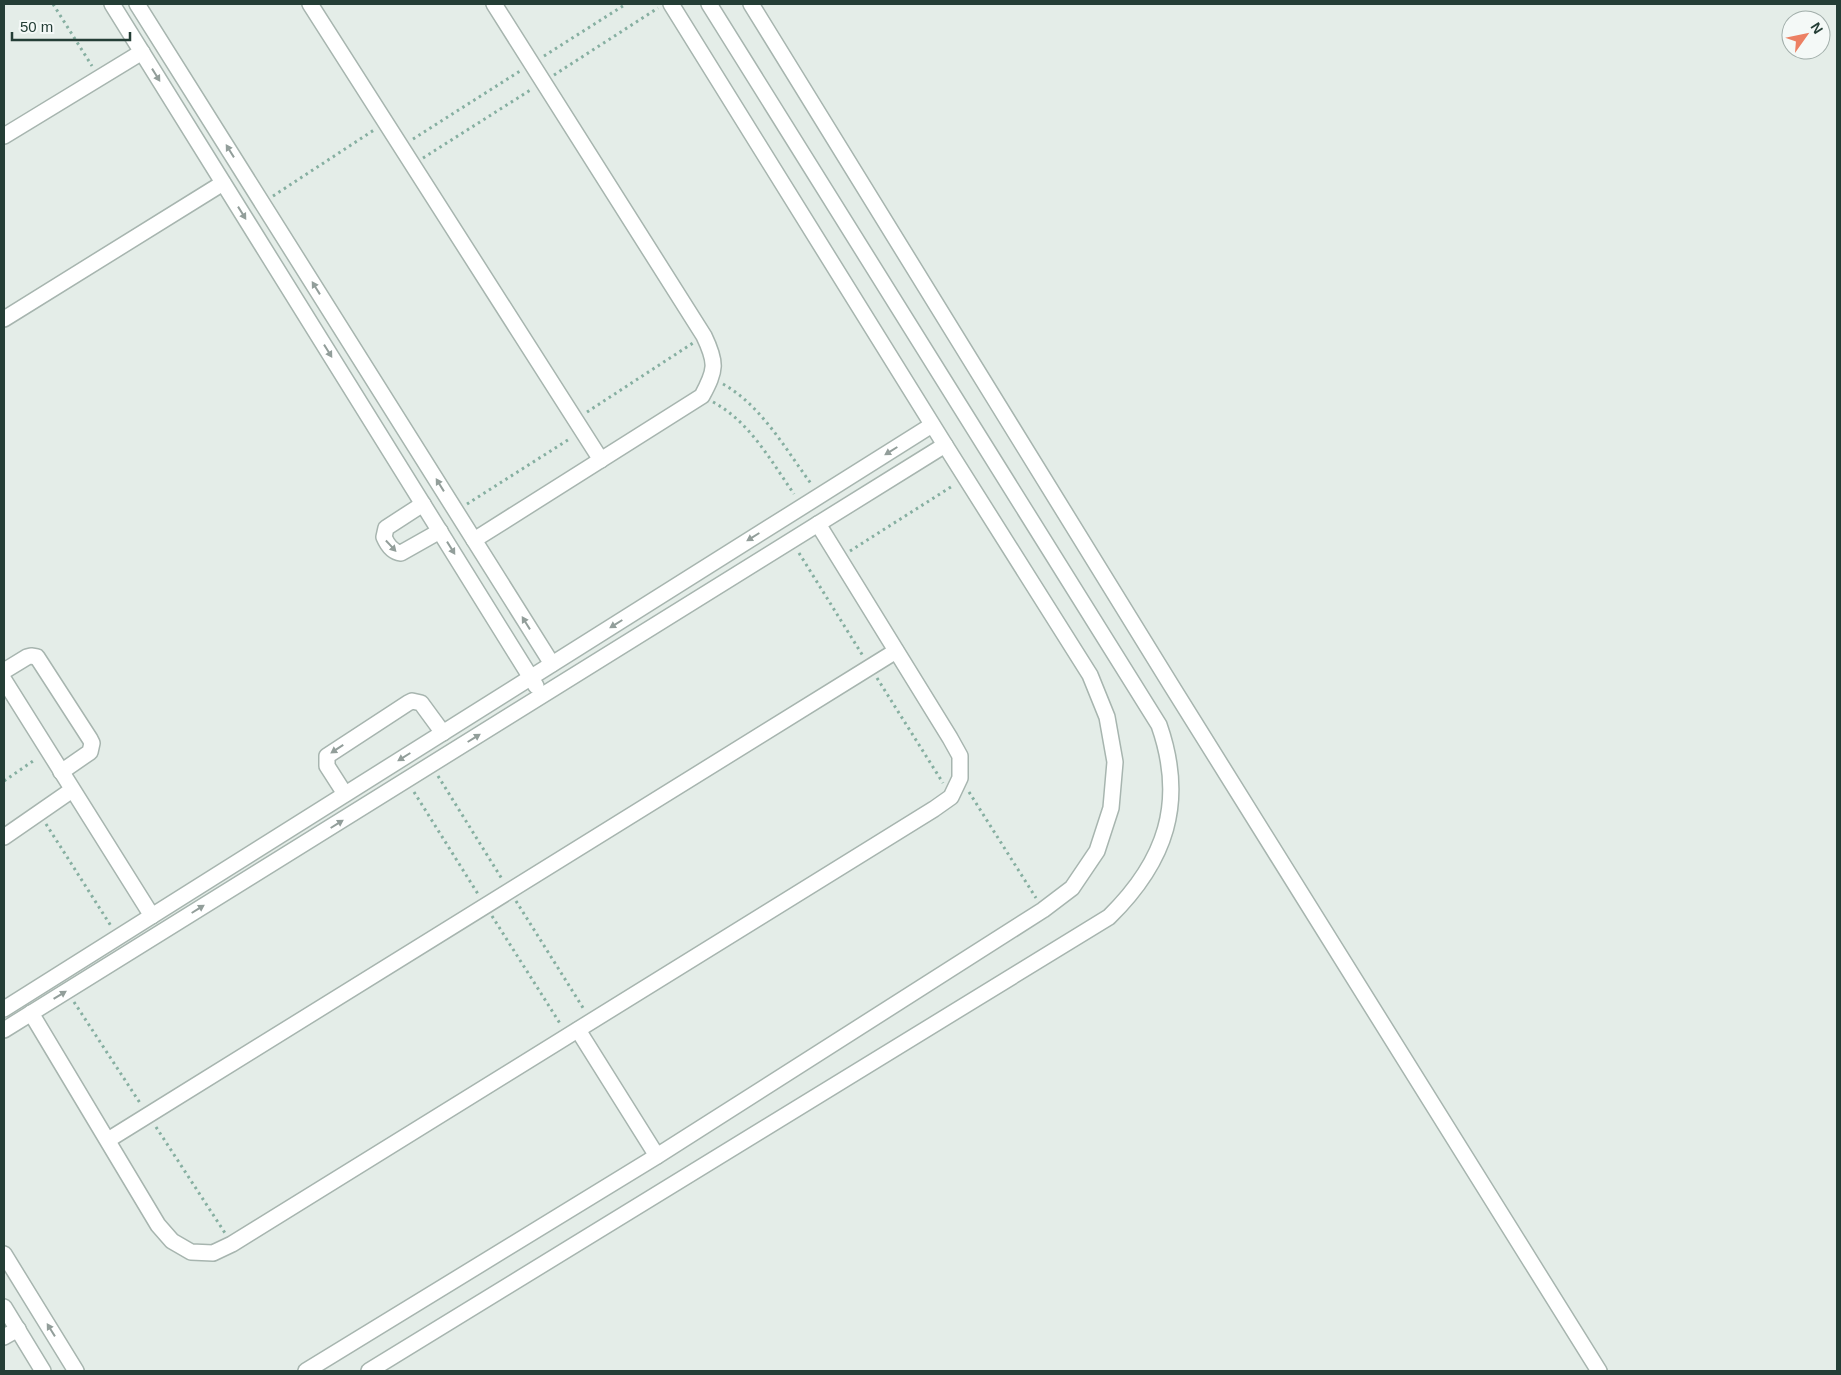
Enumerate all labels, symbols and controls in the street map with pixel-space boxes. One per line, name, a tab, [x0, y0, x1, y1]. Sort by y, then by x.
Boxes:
scale bar	[12, 10, 130, 42]
north arrow	[1781, 10, 1831, 60]
text: 50 m	[20, 18, 53, 35]
text: N	[1807, 19, 1826, 37]
one-way arrow	[152, 68, 161, 81]
one-way arrow	[225, 144, 234, 157]
one-way arrow	[237, 206, 247, 219]
one-way arrow	[311, 282, 321, 295]
one-way arrow	[323, 344, 332, 357]
one-way arrow	[884, 446, 898, 456]
one-way arrow	[435, 479, 444, 492]
one-way arrow	[747, 533, 760, 542]
one-way arrow	[385, 540, 397, 552]
one-way arrow	[446, 542, 455, 555]
one-way arrow	[521, 616, 531, 629]
one-way arrow	[609, 619, 622, 629]
one-way arrow	[468, 733, 481, 742]
one-way arrow	[330, 744, 343, 754]
one-way arrow	[398, 752, 411, 762]
one-way arrow	[330, 819, 343, 829]
one-way arrow	[192, 905, 205, 914]
one-way arrow	[54, 990, 67, 999]
one-way arrow	[46, 1323, 55, 1336]

